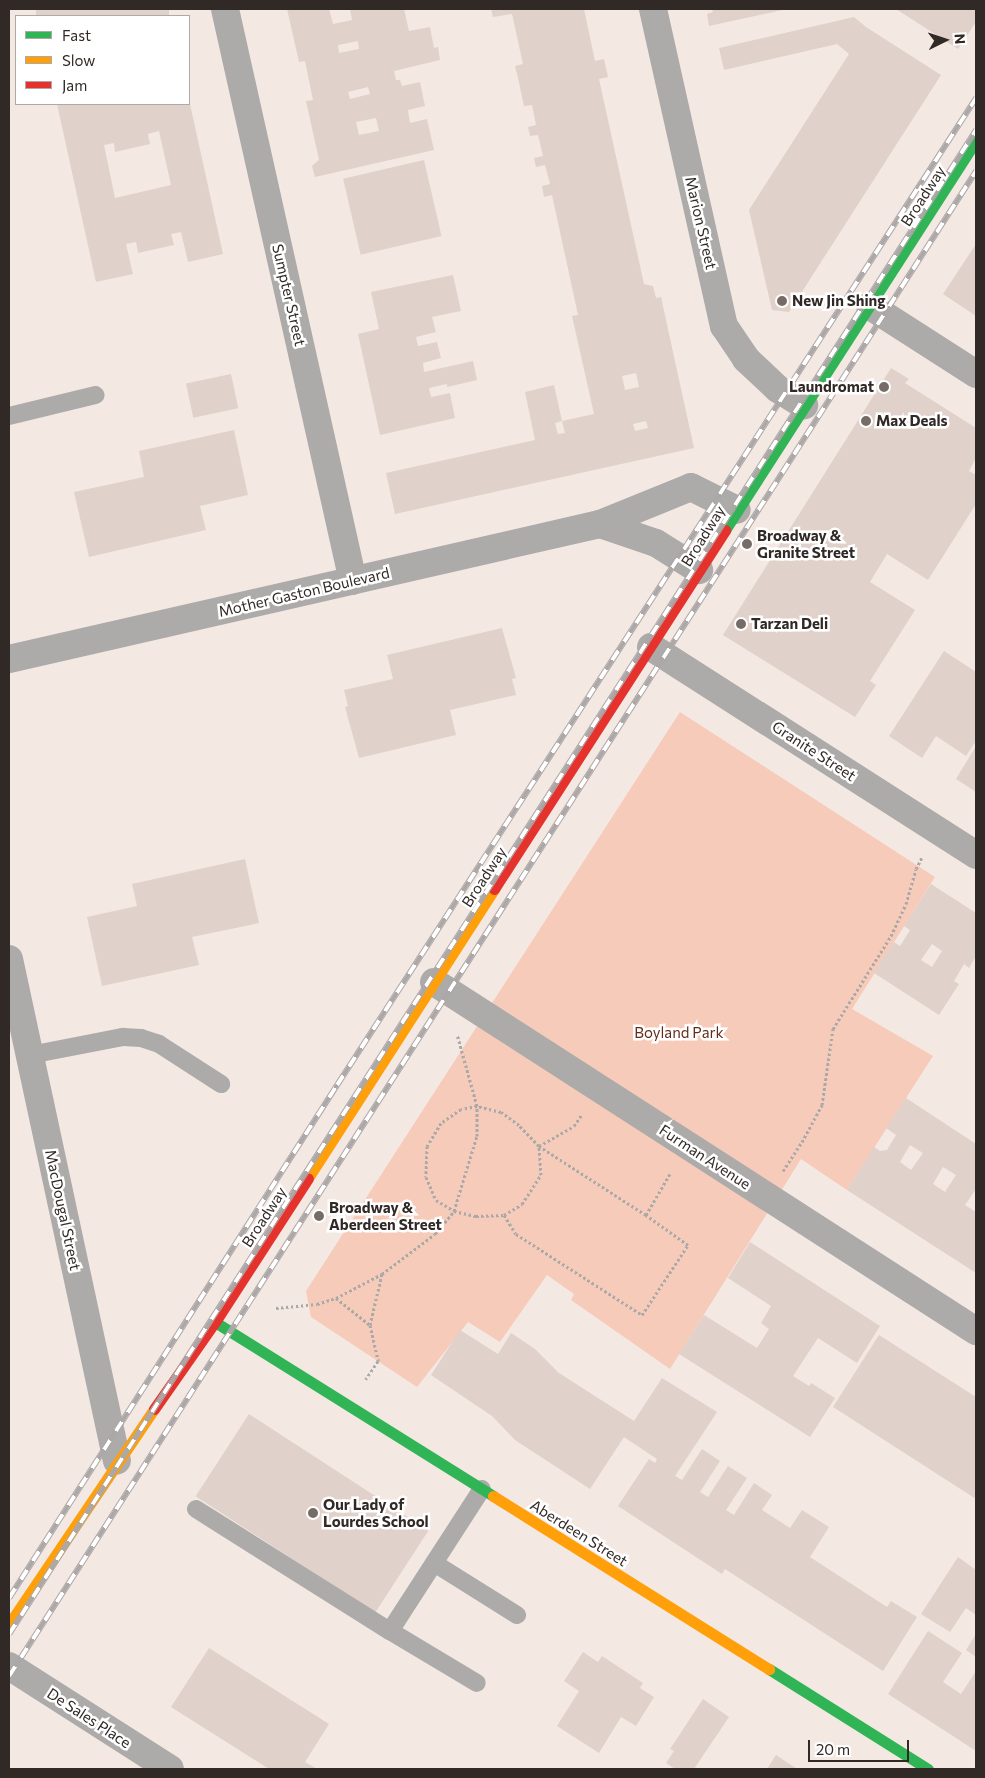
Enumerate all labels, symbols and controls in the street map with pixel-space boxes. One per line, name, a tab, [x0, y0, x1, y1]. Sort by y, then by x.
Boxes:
legend	[15, 15, 190, 105]
north arrow	[920, 15, 970, 65]
text: Fast	[62, 26, 91, 44]
text: N	[952, 33, 969, 45]
text: Slow	[62, 51, 95, 69]
text: Jam	[62, 76, 87, 94]
street label: Broadway	[897, 163, 949, 229]
street label: Marion Street	[682, 175, 720, 271]
street label: Sumpter Street	[269, 242, 309, 348]
place label: New Jin Shing	[792, 292, 886, 310]
marker: New Jin Shing	[776, 295, 788, 307]
place label: Laundromat	[789, 378, 874, 396]
marker: Laundromat	[878, 381, 890, 393]
place label: Max Deals	[876, 412, 947, 430]
marker: Max Deals	[860, 415, 872, 427]
street label: Broadway	[677, 502, 729, 570]
place label: Broadway & Granite Street	[757, 526, 855, 561]
marker: Broadway & Granite Street	[741, 538, 753, 550]
street label: Mother Gaston Boulevard	[217, 564, 391, 620]
place label: Tarzan Deli	[751, 615, 828, 633]
marker: Tarzan Deli	[735, 618, 747, 630]
street label: Granite Street	[769, 717, 859, 785]
street label: Broadway	[458, 844, 510, 910]
park label: Boyland Park	[634, 1024, 724, 1042]
street label: Furman Avenue	[656, 1121, 754, 1193]
street label: MacDougal Street	[41, 1148, 85, 1272]
street label: Broadway	[238, 1184, 290, 1250]
place label: Broadway & Aberdeen Street	[329, 1198, 442, 1233]
marker: Broadway & Aberdeen Street	[313, 1210, 325, 1222]
place label: Our Lady of Lourdes School	[323, 1495, 429, 1530]
street label: Aberdeen Street	[527, 1496, 631, 1570]
marker: Our Lady of Lourdes School	[307, 1507, 319, 1519]
street label: De Sales Place	[44, 1684, 134, 1752]
scale bar	[810, 1730, 911, 1762]
text: 20 m	[816, 1740, 850, 1758]

